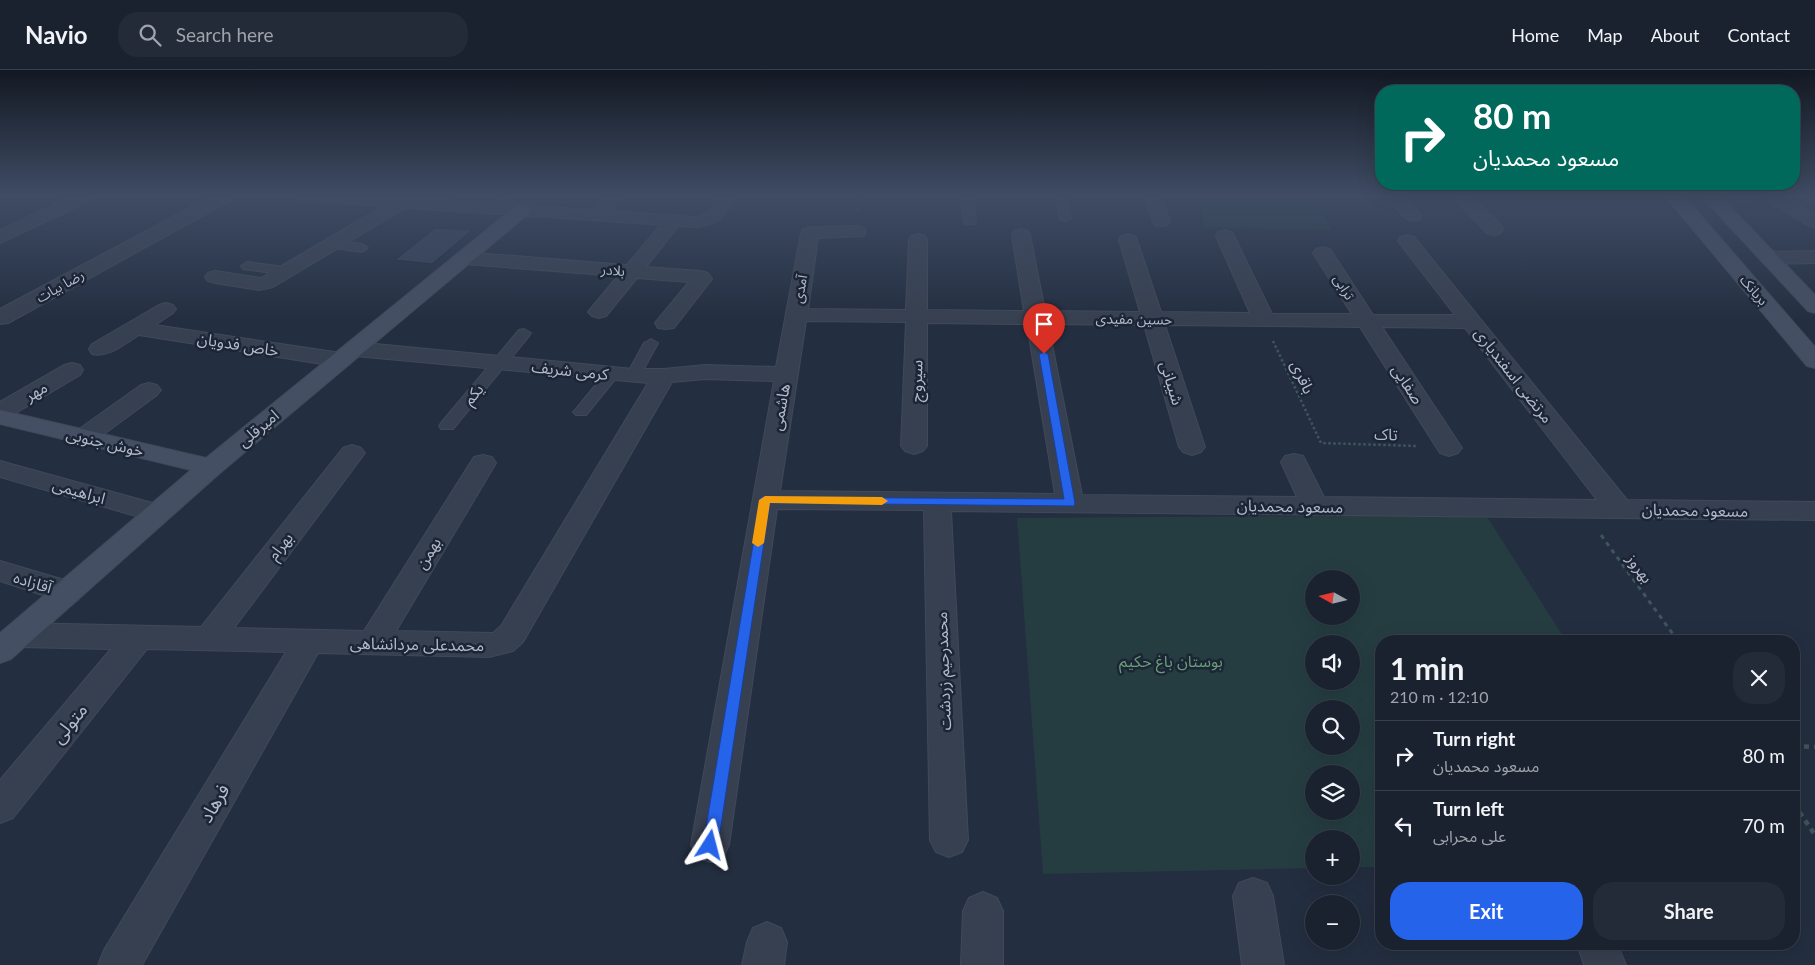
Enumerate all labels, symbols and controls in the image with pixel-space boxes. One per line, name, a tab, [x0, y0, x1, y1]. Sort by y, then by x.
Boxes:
search box	[118, 12, 468, 57]
text: Navio	[25, 20, 88, 49]
icon: search	[136, 21, 164, 49]
text: Search here	[176, 23, 274, 46]
text: Home	[1511, 24, 1559, 46]
text: Map	[1587, 24, 1623, 46]
text: About	[1651, 24, 1700, 46]
text: Contact	[1728, 24, 1790, 46]
text: 80 m	[1473, 94, 1551, 136]
icon: right	[1390, 105, 1455, 170]
text: مسعود محمدیان	[1473, 144, 1619, 171]
street label: بلادر	[599, 260, 626, 280]
street label: رضا بیات	[33, 266, 87, 306]
street label: ترابی	[1329, 271, 1359, 303]
street label: بریانک	[1736, 271, 1772, 309]
street label: آمدی	[789, 272, 812, 305]
pin	[1023, 303, 1065, 354]
street label: حسین مفیدی	[1095, 309, 1173, 329]
icon: arrive	[1030, 310, 1058, 338]
street label: مرتضی اسفندیاری	[1470, 323, 1558, 427]
street label: خاص فدویان	[196, 328, 280, 360]
street label: کرمی شریف	[531, 356, 610, 384]
street label: باقری	[1287, 357, 1319, 397]
street label: شیبانی	[1156, 359, 1188, 407]
street label: سیروج	[906, 360, 929, 402]
street label: صفایی	[1388, 360, 1428, 408]
street label: مهر	[20, 377, 51, 406]
street label: یکم	[458, 379, 490, 411]
street label: هاشمی	[766, 382, 794, 432]
street label: امیرقلی	[233, 405, 283, 451]
street label: خوش جنوبی	[64, 423, 146, 461]
street label: تاک	[1374, 424, 1398, 443]
street label: ابراهیمی	[50, 474, 108, 508]
street label: مسعود محمدیان	[1237, 495, 1343, 517]
street label: مسعود محمدیان	[1642, 499, 1748, 521]
street label: بهرام	[263, 528, 299, 566]
street label: بهمن	[411, 534, 445, 572]
street label: بهروز	[1622, 548, 1657, 587]
street label: آقازاده	[11, 567, 56, 598]
north arrow	[1305, 570, 1360, 625]
map controls	[1305, 570, 1360, 950]
street label: محمدرحیم زردشت	[931, 611, 958, 731]
street label: محمدعلی مردانشاهی	[350, 633, 484, 655]
button: sound	[1305, 635, 1360, 690]
text: 1 min	[1390, 650, 1464, 686]
park label: بوستان باغ حکیم	[1119, 651, 1223, 674]
button: close	[1733, 652, 1785, 704]
text: 210 m · 12:10	[1390, 687, 1489, 706]
street label: متولی	[46, 698, 92, 748]
button: search	[1305, 700, 1360, 755]
text: Turn right	[1433, 727, 1515, 750]
icon: right	[1390, 742, 1418, 770]
text: 80 m	[1742, 744, 1785, 767]
text: مسعود محمدیان	[1433, 756, 1539, 775]
button: layers	[1305, 765, 1360, 820]
street label: فرهاد	[193, 779, 235, 827]
text: Turn left	[1433, 797, 1504, 820]
icon: left	[1390, 812, 1418, 840]
text: 70 m	[1742, 814, 1785, 837]
position arrow	[683, 818, 735, 870]
text: علی محرابی	[1433, 826, 1506, 845]
button: +	[1305, 830, 1360, 885]
button: Exit	[1390, 882, 1583, 940]
button: Share	[1593, 882, 1785, 940]
button: −	[1305, 895, 1360, 950]

